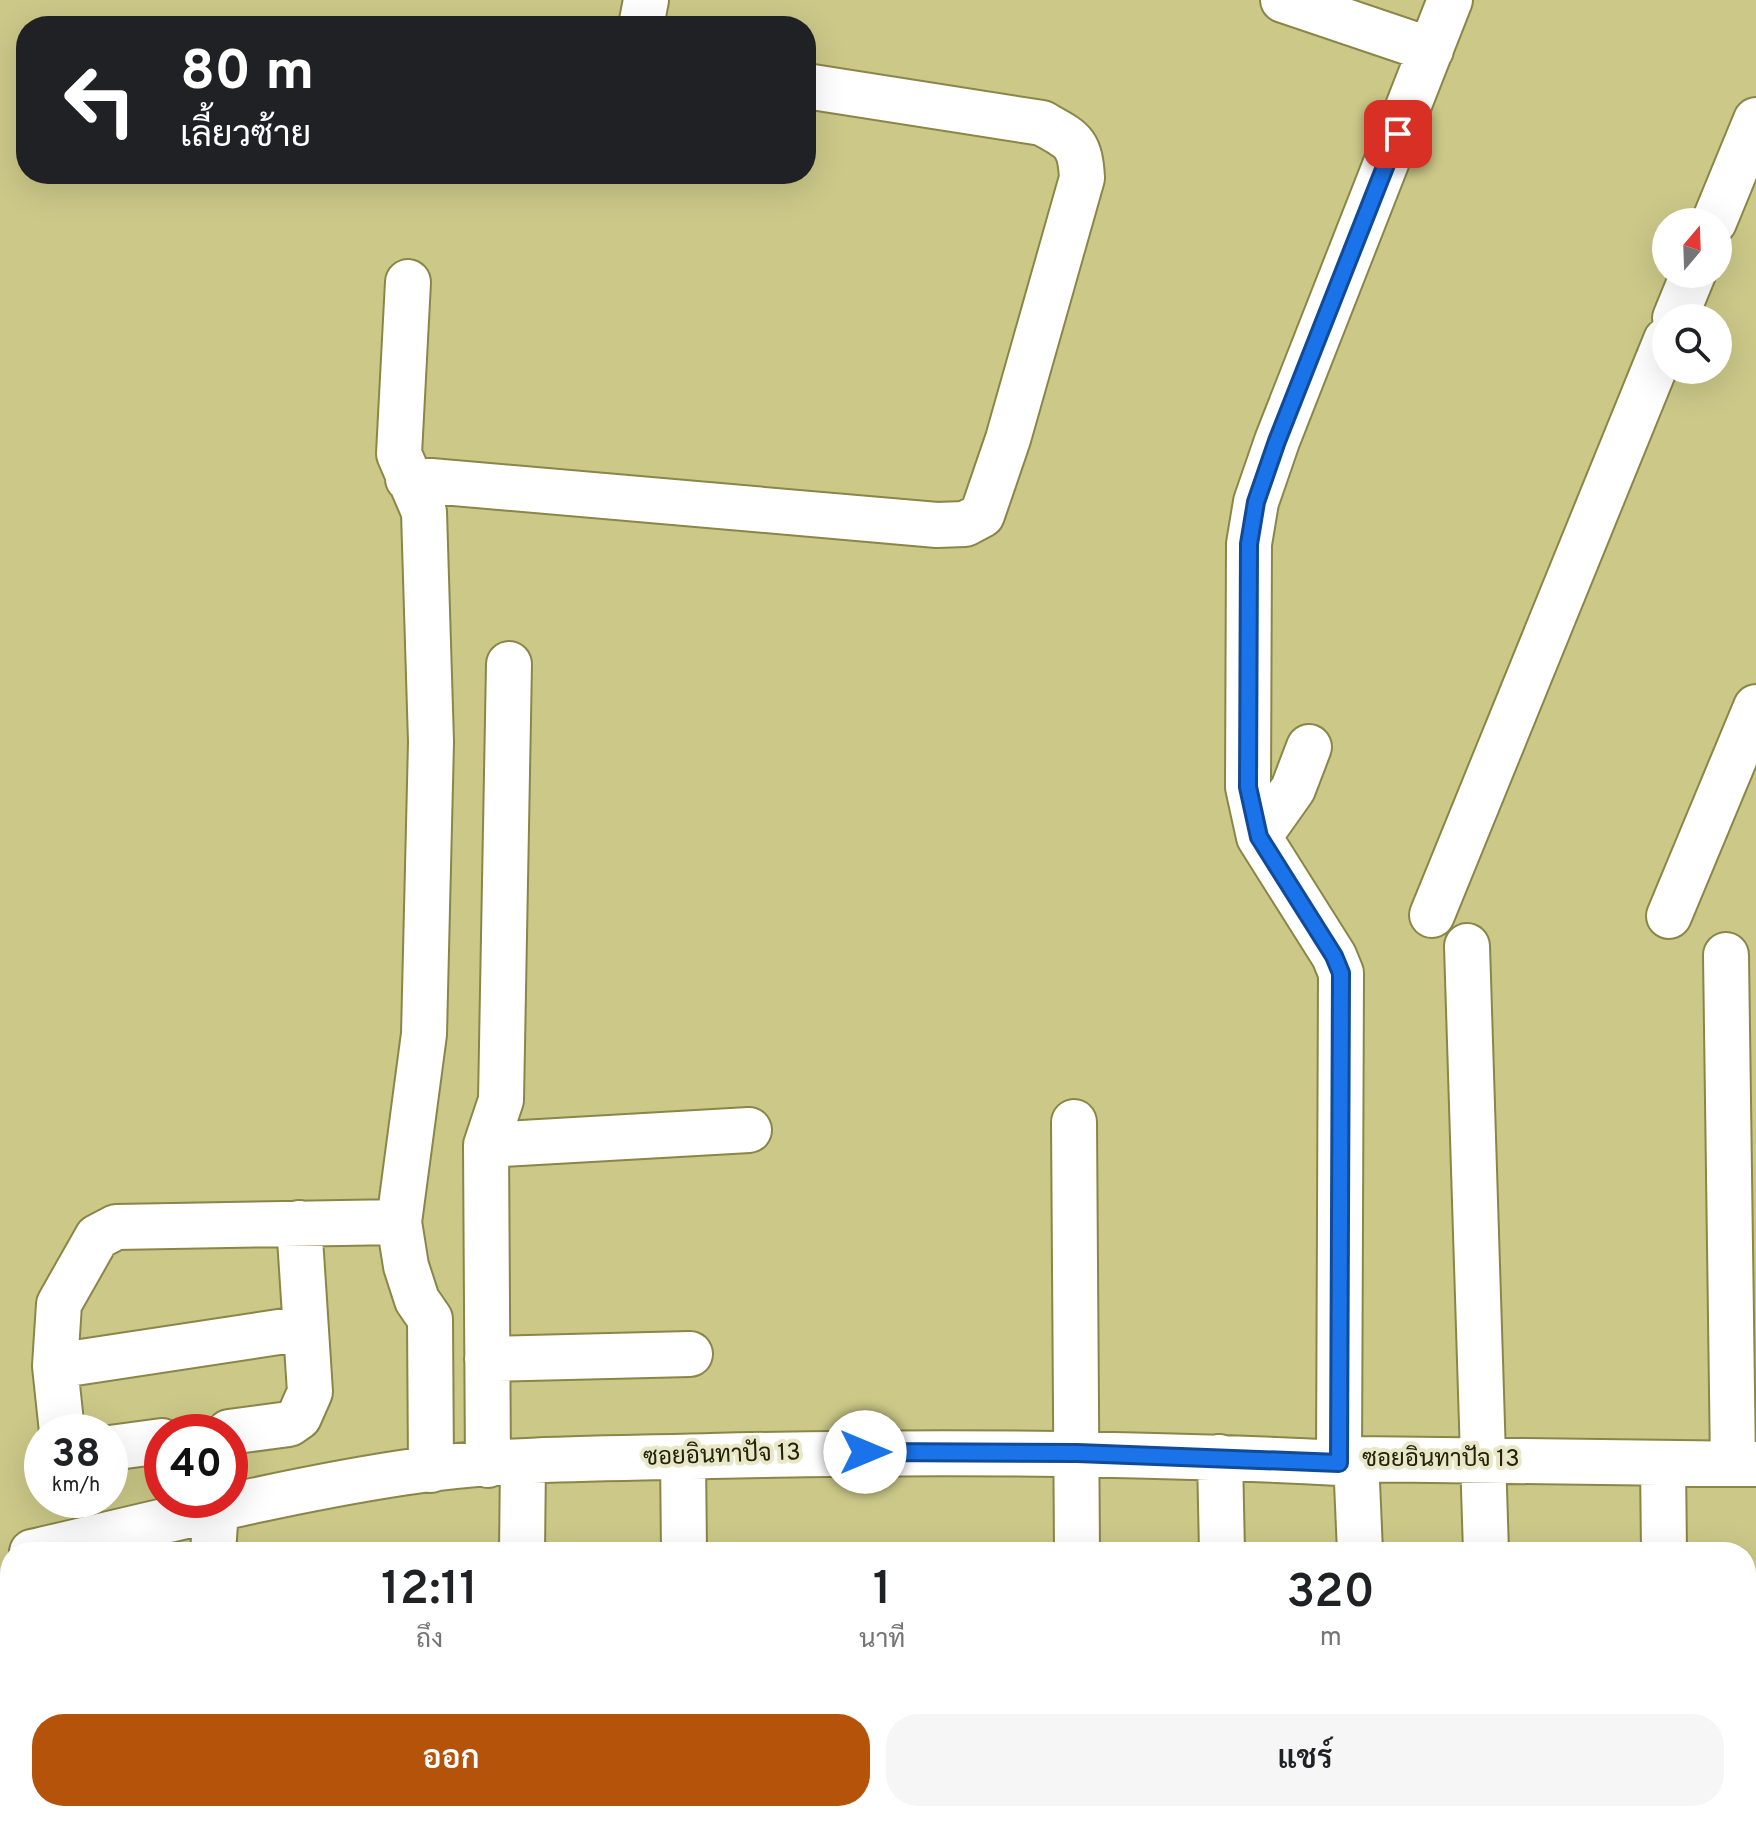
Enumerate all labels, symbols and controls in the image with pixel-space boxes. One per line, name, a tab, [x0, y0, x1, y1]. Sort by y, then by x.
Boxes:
text: 80 m	[180, 39, 314, 109]
icon: left	[48, 48, 152, 152]
pin	[1364, 100, 1432, 168]
icon: arrive	[1376, 112, 1420, 156]
text: เลี้ยวซ้าย	[180, 114, 311, 160]
north arrow	[1652, 208, 1732, 288]
map controls	[1652, 208, 1732, 384]
button: search	[1652, 304, 1732, 384]
position arrow	[823, 1410, 907, 1494]
speed limit sign: 40	[144, 1414, 248, 1518]
text: 38	[51, 1431, 101, 1481]
street label: ซอยอินทาปัจ 13	[643, 1437, 801, 1474]
street label: ซอยอินทาปัจ 13	[1362, 1444, 1520, 1475]
text: km/h	[52, 1473, 100, 1499]
text: 12:11	[381, 1561, 478, 1621]
text: 1	[873, 1561, 892, 1621]
text: 320	[1286, 1564, 1375, 1624]
text: m	[1320, 1622, 1342, 1655]
text: ถึง	[416, 1624, 443, 1657]
text: นาที	[859, 1624, 905, 1657]
button: ออก	[32, 1714, 870, 1806]
button: แชร์	[886, 1714, 1724, 1806]

